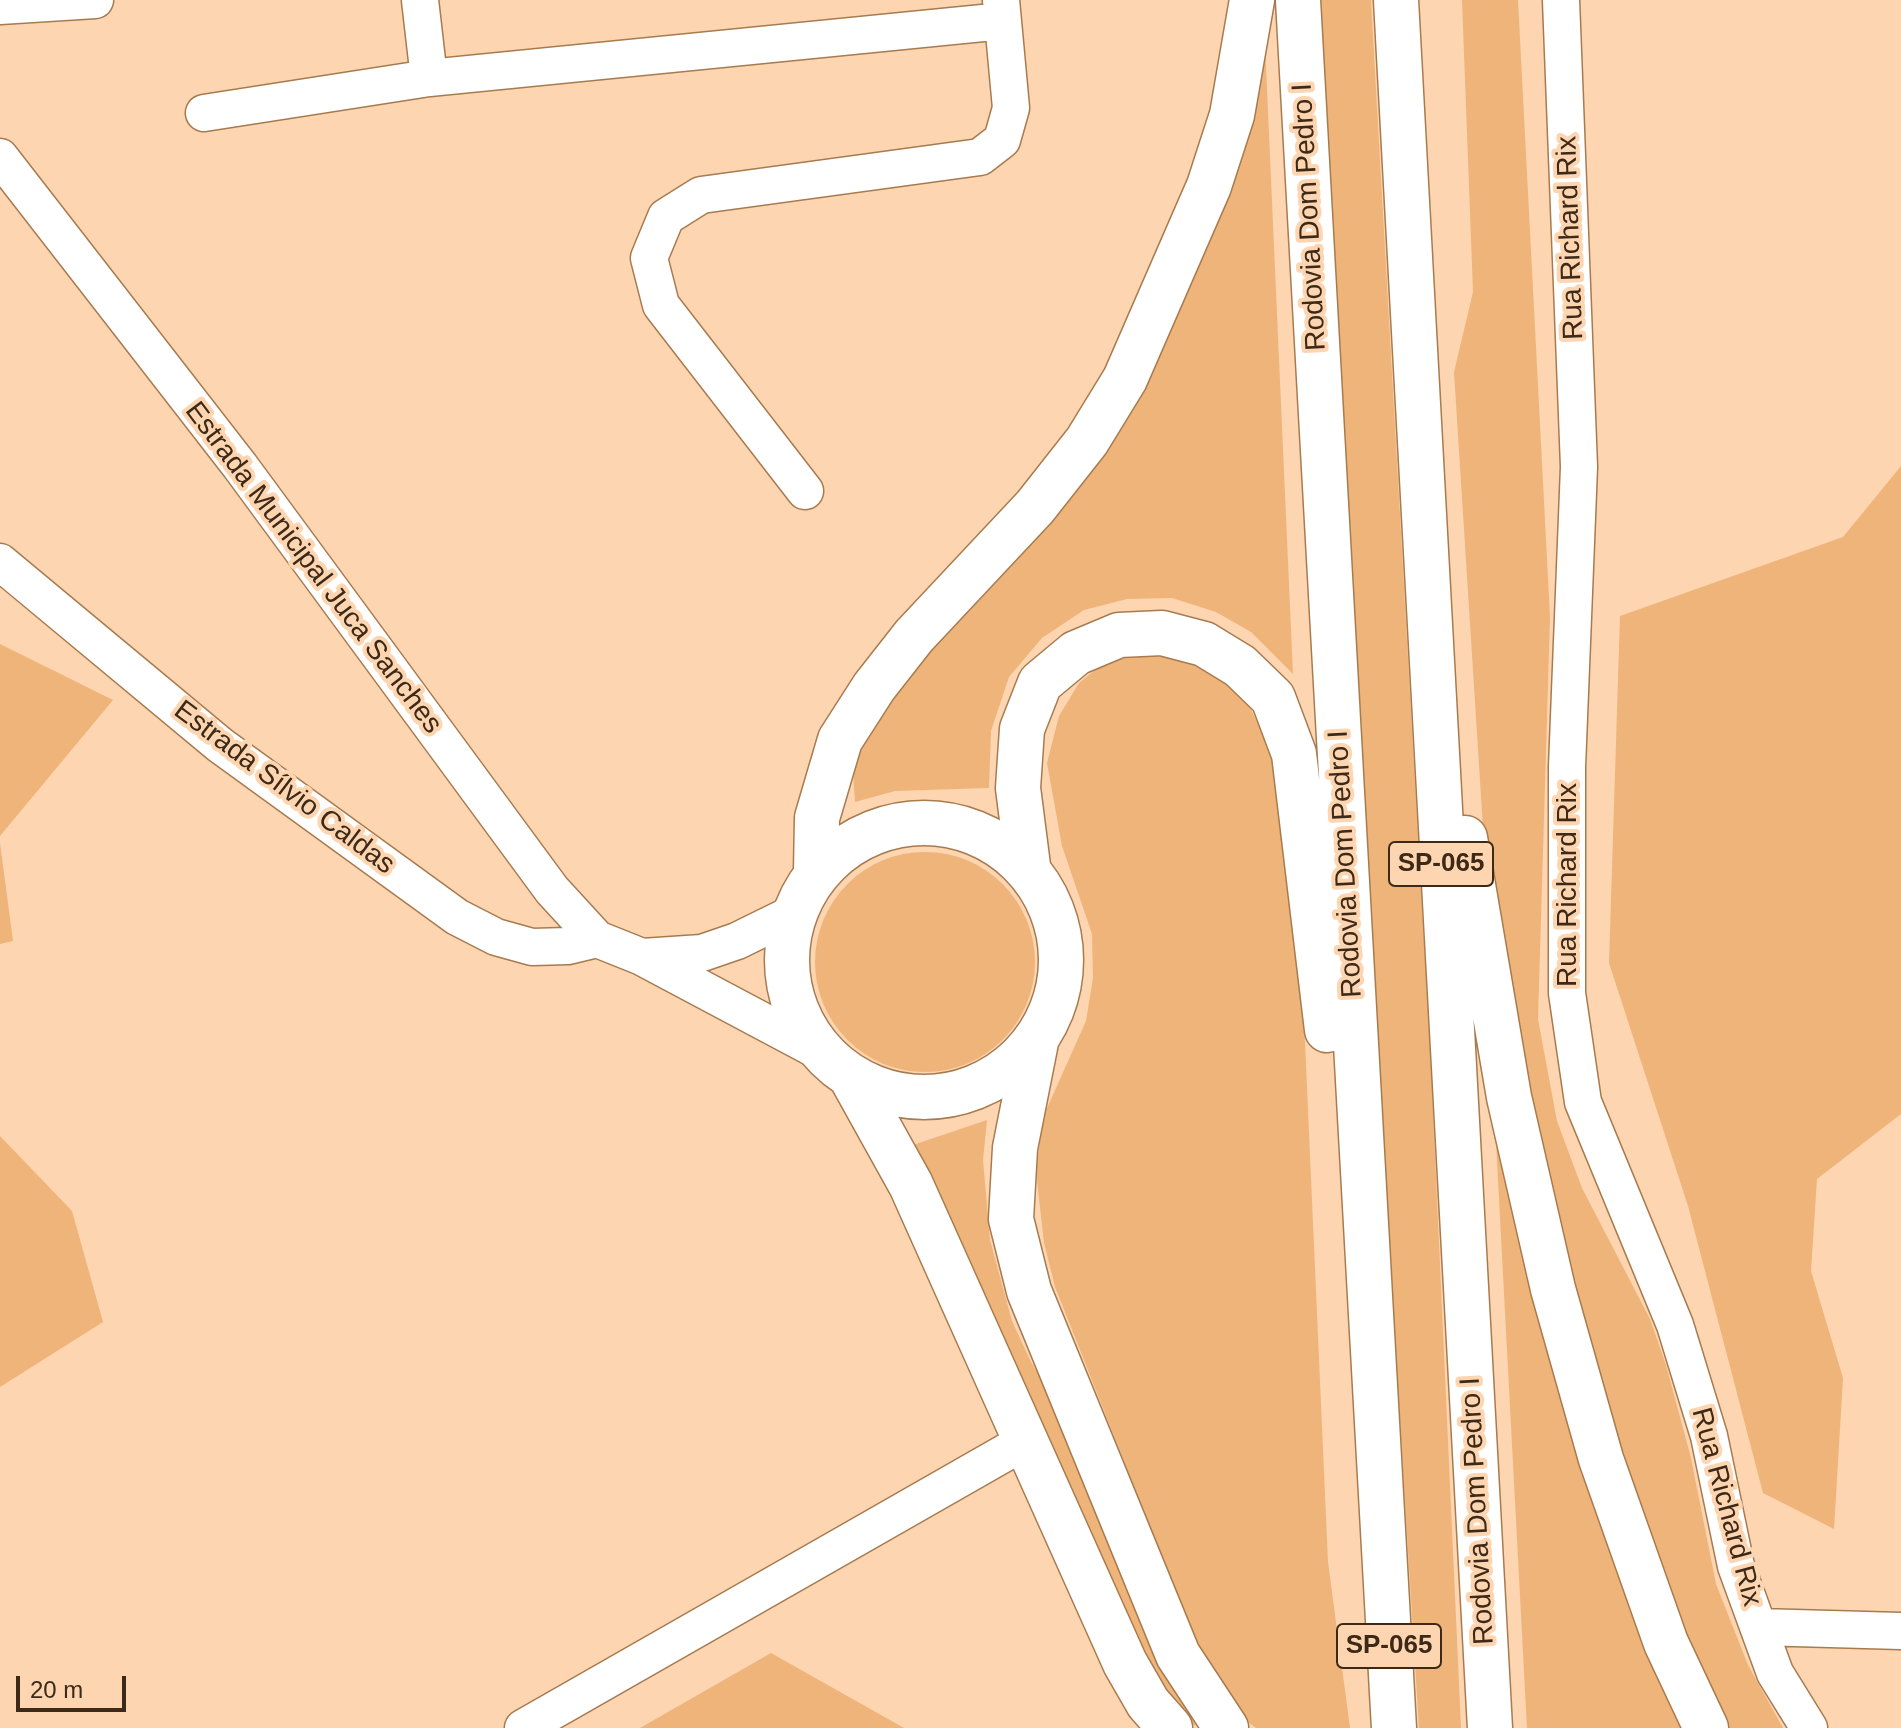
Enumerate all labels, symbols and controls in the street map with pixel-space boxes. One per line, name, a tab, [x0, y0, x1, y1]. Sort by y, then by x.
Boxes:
street label: Rodovia Dom Pedro I	[1286, 82, 1334, 352]
street label: Rua Richard Rix	[1551, 136, 1591, 340]
street label: Estrada Municipal Juca Sanches	[177, 396, 449, 740]
street label: Estrada Sílvio Caldas	[167, 694, 401, 882]
street label: Rodovia Dom Pedro I	[1322, 729, 1370, 999]
street label: Rua Richard Rix	[1551, 783, 1585, 987]
road number: SP-065	[1389, 842, 1493, 886]
street label: Rodovia Dom Pedro I	[1454, 1376, 1502, 1646]
street label: Rua Richard Rix	[1683, 1404, 1769, 1610]
road number: SP-065	[1337, 1624, 1441, 1668]
scale bar	[20, 1660, 130, 1710]
text: 20 m	[30, 1676, 83, 1703]

